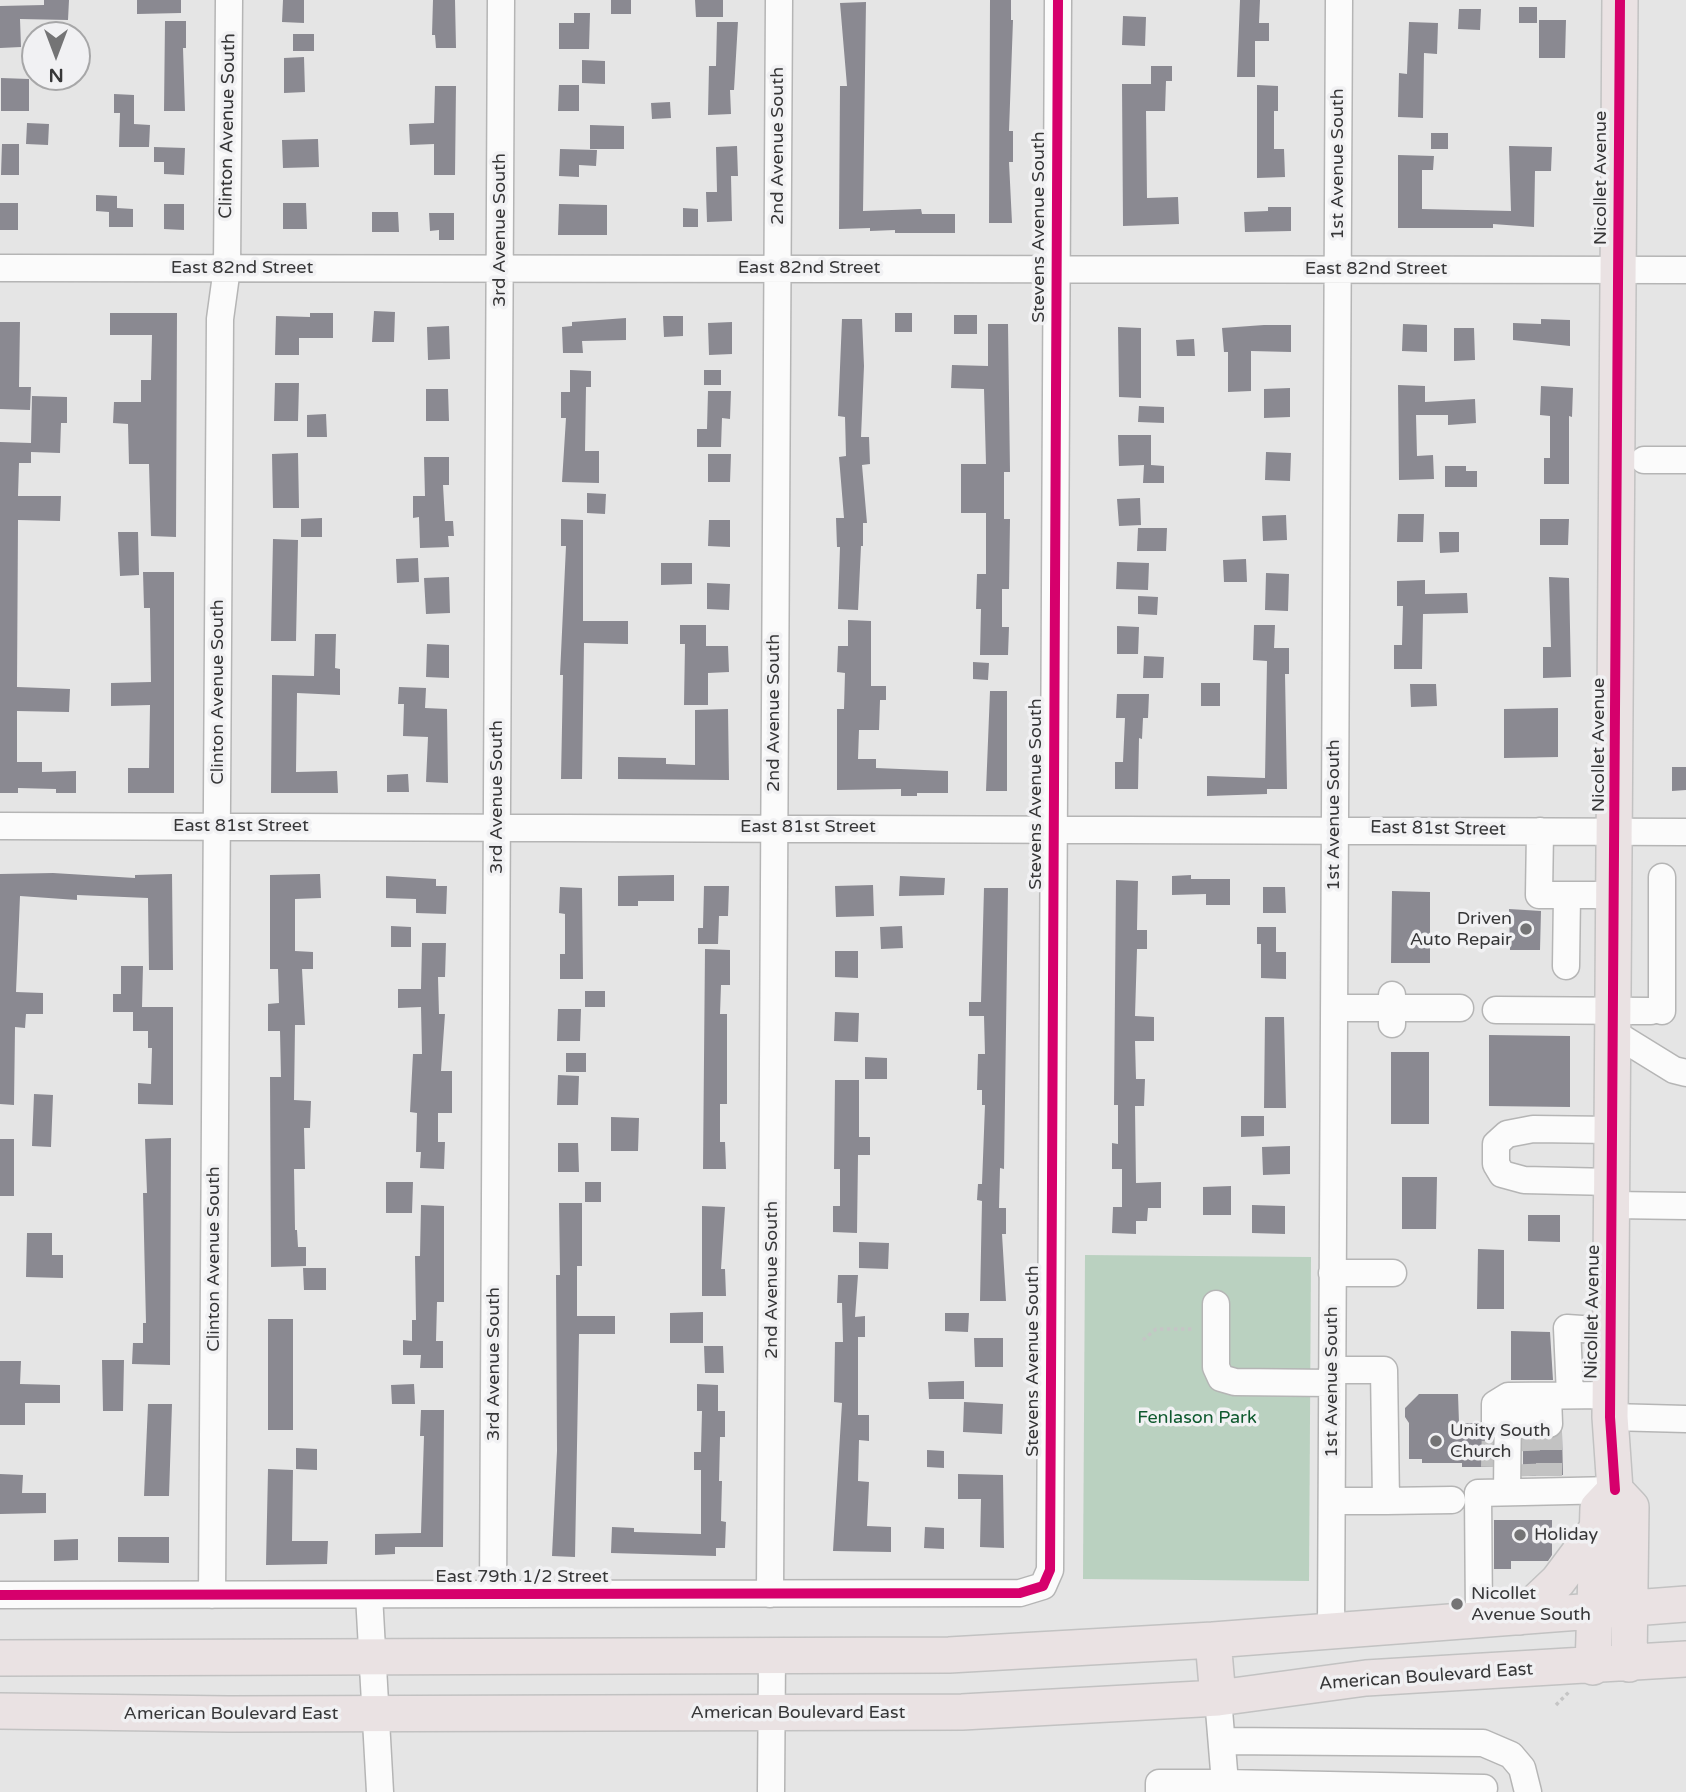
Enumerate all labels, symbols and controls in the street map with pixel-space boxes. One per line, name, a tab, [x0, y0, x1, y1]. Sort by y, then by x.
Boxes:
north arrow	[21, 21, 91, 91]
street label: Clinton Avenue South	[216, 33, 240, 219]
text: N	[48, 64, 64, 86]
street label: 2nd Avenue South	[767, 67, 789, 225]
street label: 1st Avenue South	[1327, 88, 1349, 240]
street label: Nicollet Avenue	[1590, 111, 1612, 245]
street label: Stevens Avenue South	[1028, 131, 1050, 323]
street label: 3rd Avenue South	[489, 153, 511, 307]
street label: East 82nd Street	[171, 257, 313, 279]
street label: East 82nd Street	[738, 257, 880, 279]
street label: East 82nd Street	[1305, 258, 1447, 280]
street label: Clinton Avenue South	[207, 599, 229, 785]
street label: 2nd Avenue South	[763, 634, 785, 792]
street label: Nicollet Avenue	[1588, 678, 1610, 812]
street label: Stevens Avenue South	[1025, 698, 1047, 890]
street label: 3rd Avenue South	[486, 720, 508, 874]
street label: 1st Avenue South	[1323, 739, 1345, 891]
street label: East 81st Street	[173, 815, 309, 837]
street label: East 81st Street	[740, 816, 876, 838]
street label: East 81st Street	[1370, 817, 1506, 841]
place label: Driven Auto Repair	[1410, 908, 1512, 950]
marker: Driven Auto Repair	[1518, 921, 1534, 937]
street label: Clinton Avenue South	[203, 1166, 225, 1352]
street label: 2nd Avenue South	[761, 1201, 783, 1359]
street label: Nicollet Avenue	[1581, 1245, 1605, 1379]
street label: Stevens Avenue South	[1022, 1265, 1044, 1457]
street label: 3rd Avenue South	[483, 1287, 505, 1441]
street label: 1st Avenue South	[1321, 1306, 1343, 1458]
park label: Fenlason Park	[1137, 1407, 1257, 1429]
place label: Unity South Church	[1450, 1420, 1551, 1462]
marker: Unity South Church	[1428, 1433, 1444, 1449]
place label: Holiday	[1534, 1524, 1598, 1546]
marker: Holiday	[1512, 1527, 1528, 1543]
street label: East 79th 1/2 Street	[435, 1566, 609, 1588]
place label: Nicollet Avenue South	[1471, 1583, 1591, 1626]
marker: Nicollet Avenue South	[1449, 1596, 1465, 1612]
street label: American Boulevard East	[1318, 1659, 1534, 1695]
street label: American Boulevard East	[691, 1702, 905, 1724]
street label: American Boulevard East	[124, 1703, 338, 1725]

